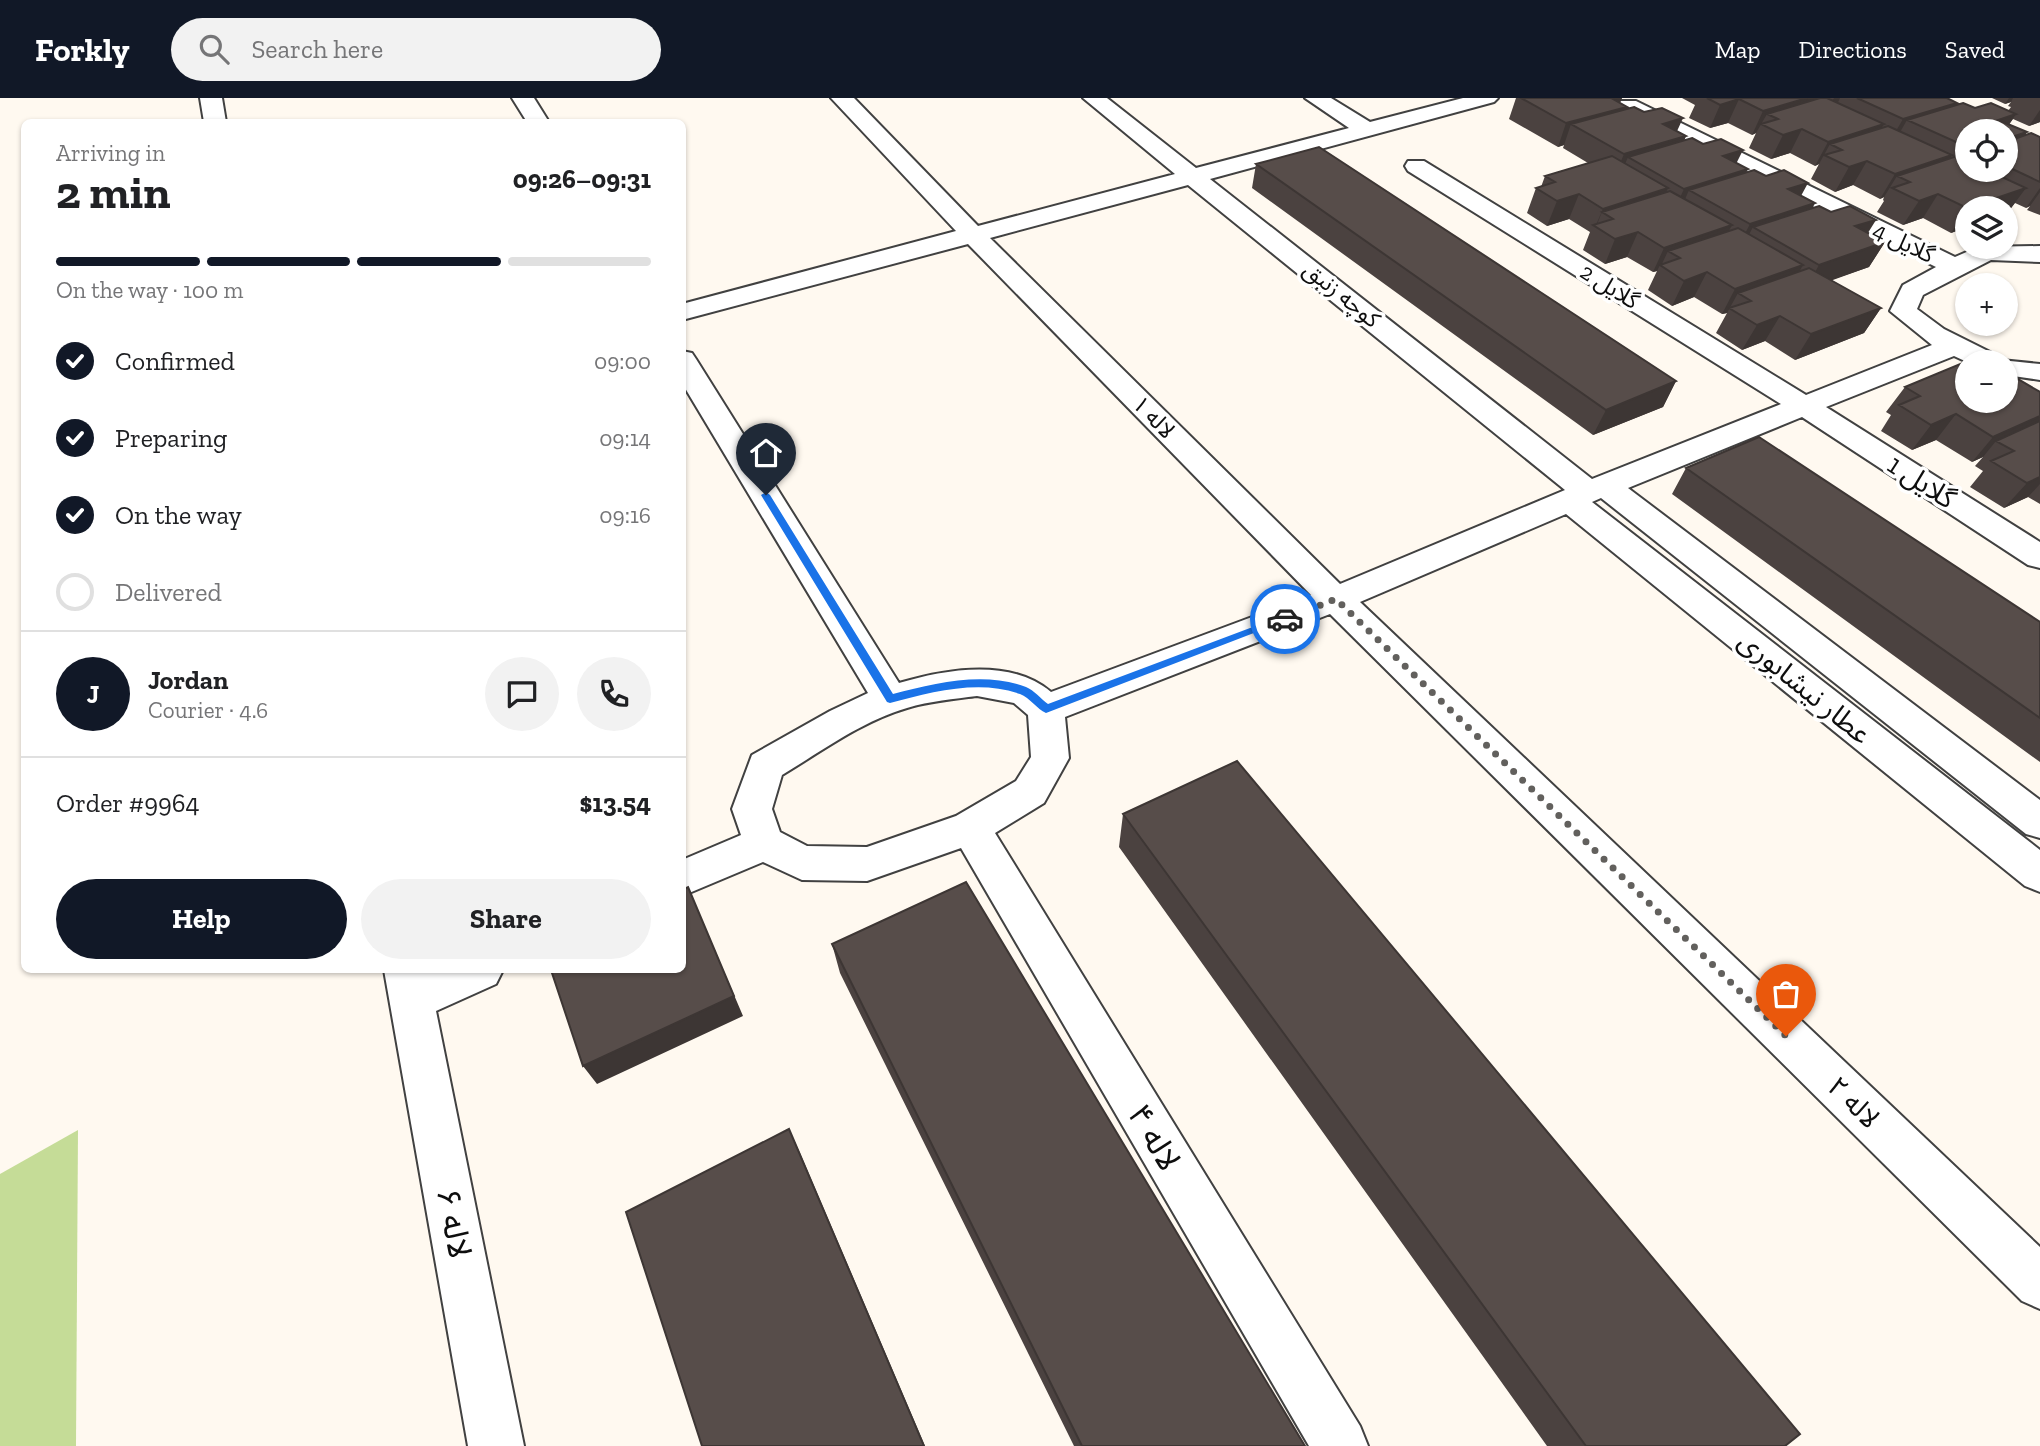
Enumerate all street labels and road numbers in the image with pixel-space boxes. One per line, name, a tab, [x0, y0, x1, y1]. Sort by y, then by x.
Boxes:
street label: گلایل 4	[1869, 215, 1940, 269]
street label: کوچه زنبق	[1297, 255, 1386, 335]
street label: گلایل 2	[1575, 257, 1645, 315]
street label: لاله ۱	[1127, 390, 1181, 444]
street label: گلایل 1	[1882, 447, 1962, 516]
street label: عطار نیشابوری	[1732, 624, 1878, 751]
street label: لاله ۲	[1821, 1070, 1887, 1135]
street label: لاله ۴	[1120, 1097, 1189, 1177]
street label: لاله ۶	[429, 1185, 480, 1261]

